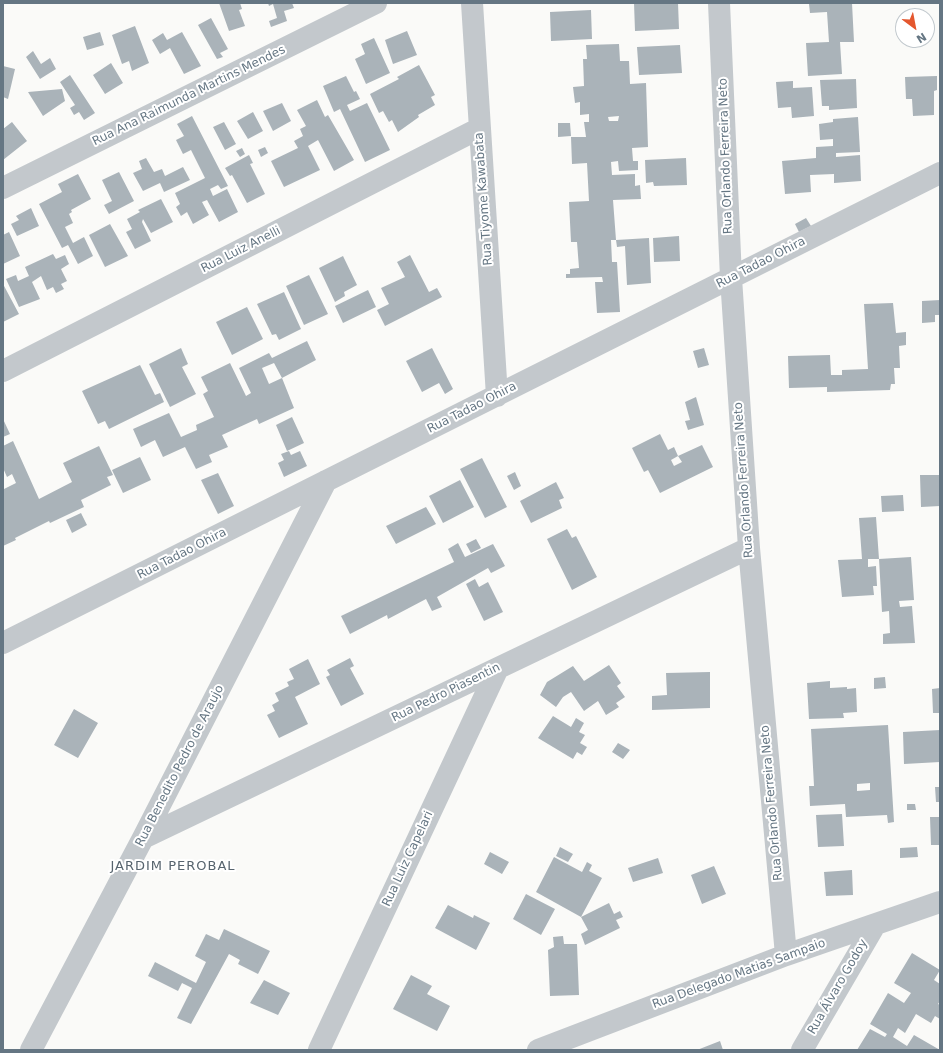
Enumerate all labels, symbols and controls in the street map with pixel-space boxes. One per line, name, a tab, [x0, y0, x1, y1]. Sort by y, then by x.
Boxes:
north arrow	[895, 8, 935, 48]
text: N	[914, 30, 928, 46]
street label: Rua Ana Raimunda Martins Mendes	[90, 43, 288, 149]
street label: Rua Orlando Ferreira Neto	[716, 78, 736, 234]
street label: Rua Tiyome Kawabata	[472, 132, 496, 266]
street label: Rua Luiz Anelli	[199, 224, 283, 276]
street label: Rua Tadao Ohira	[714, 234, 808, 292]
street label: Rua Tadao Ohira	[425, 379, 519, 437]
street label: Rua Orlando Ferreira Neto	[731, 402, 757, 558]
street label: Rua Tadao Ohira	[135, 525, 229, 583]
street label: Rua Pedro Piasentin	[389, 660, 503, 726]
street label: Rua Benedito Pedro de Araujo	[133, 683, 227, 849]
street label: Rua Orlando Ferreira Neto	[758, 725, 786, 881]
street label: Rua Luiz Capelari	[380, 809, 436, 909]
district label: JARDIM PEROBAL	[110, 859, 236, 875]
street label: Rua Delegado Matias Sampaio	[650, 936, 828, 1012]
street label: Rua Álvaro Godoy	[805, 937, 871, 1037]

